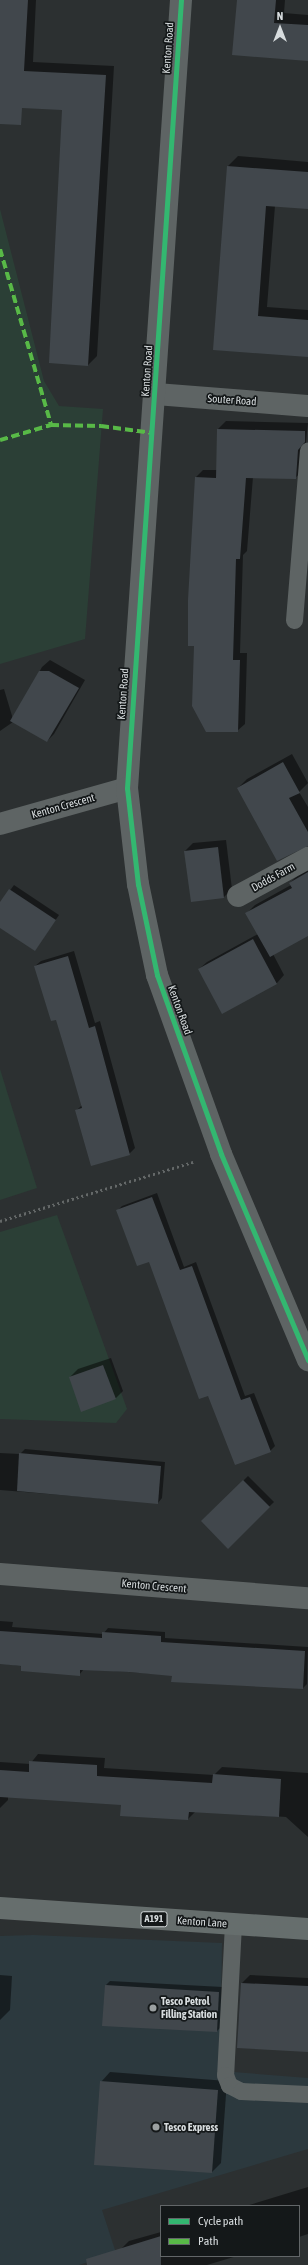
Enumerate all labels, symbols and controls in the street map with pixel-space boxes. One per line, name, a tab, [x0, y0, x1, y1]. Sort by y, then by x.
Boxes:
north arrow	[260, 8, 300, 48]
text: N	[277, 10, 283, 22]
street label: Kenton Road	[160, 22, 176, 74]
street label: Kenton Road	[139, 345, 155, 397]
street label: Souter Road	[207, 392, 257, 408]
street label: Kenton Road	[115, 668, 131, 720]
street label: Kenton Crescent	[30, 791, 96, 821]
street label: Dodds Farm	[249, 860, 297, 894]
street label: Kenton Road	[165, 984, 195, 1036]
street label: Kenton Crescent	[121, 1577, 187, 1595]
road number: A191	[140, 1911, 168, 1927]
street label: Kenton Lane	[176, 1914, 228, 1930]
place label: Tesco Petrol Filling Station	[161, 1995, 217, 2021]
marker: Tesco Petrol Filling Station	[148, 2003, 158, 2013]
place label: Tesco Express	[164, 2120, 218, 2134]
marker: Tesco Express	[151, 2122, 161, 2132]
legend	[160, 2205, 300, 2257]
text: Cycle path	[198, 2214, 243, 2228]
text: Path	[198, 2234, 219, 2248]

